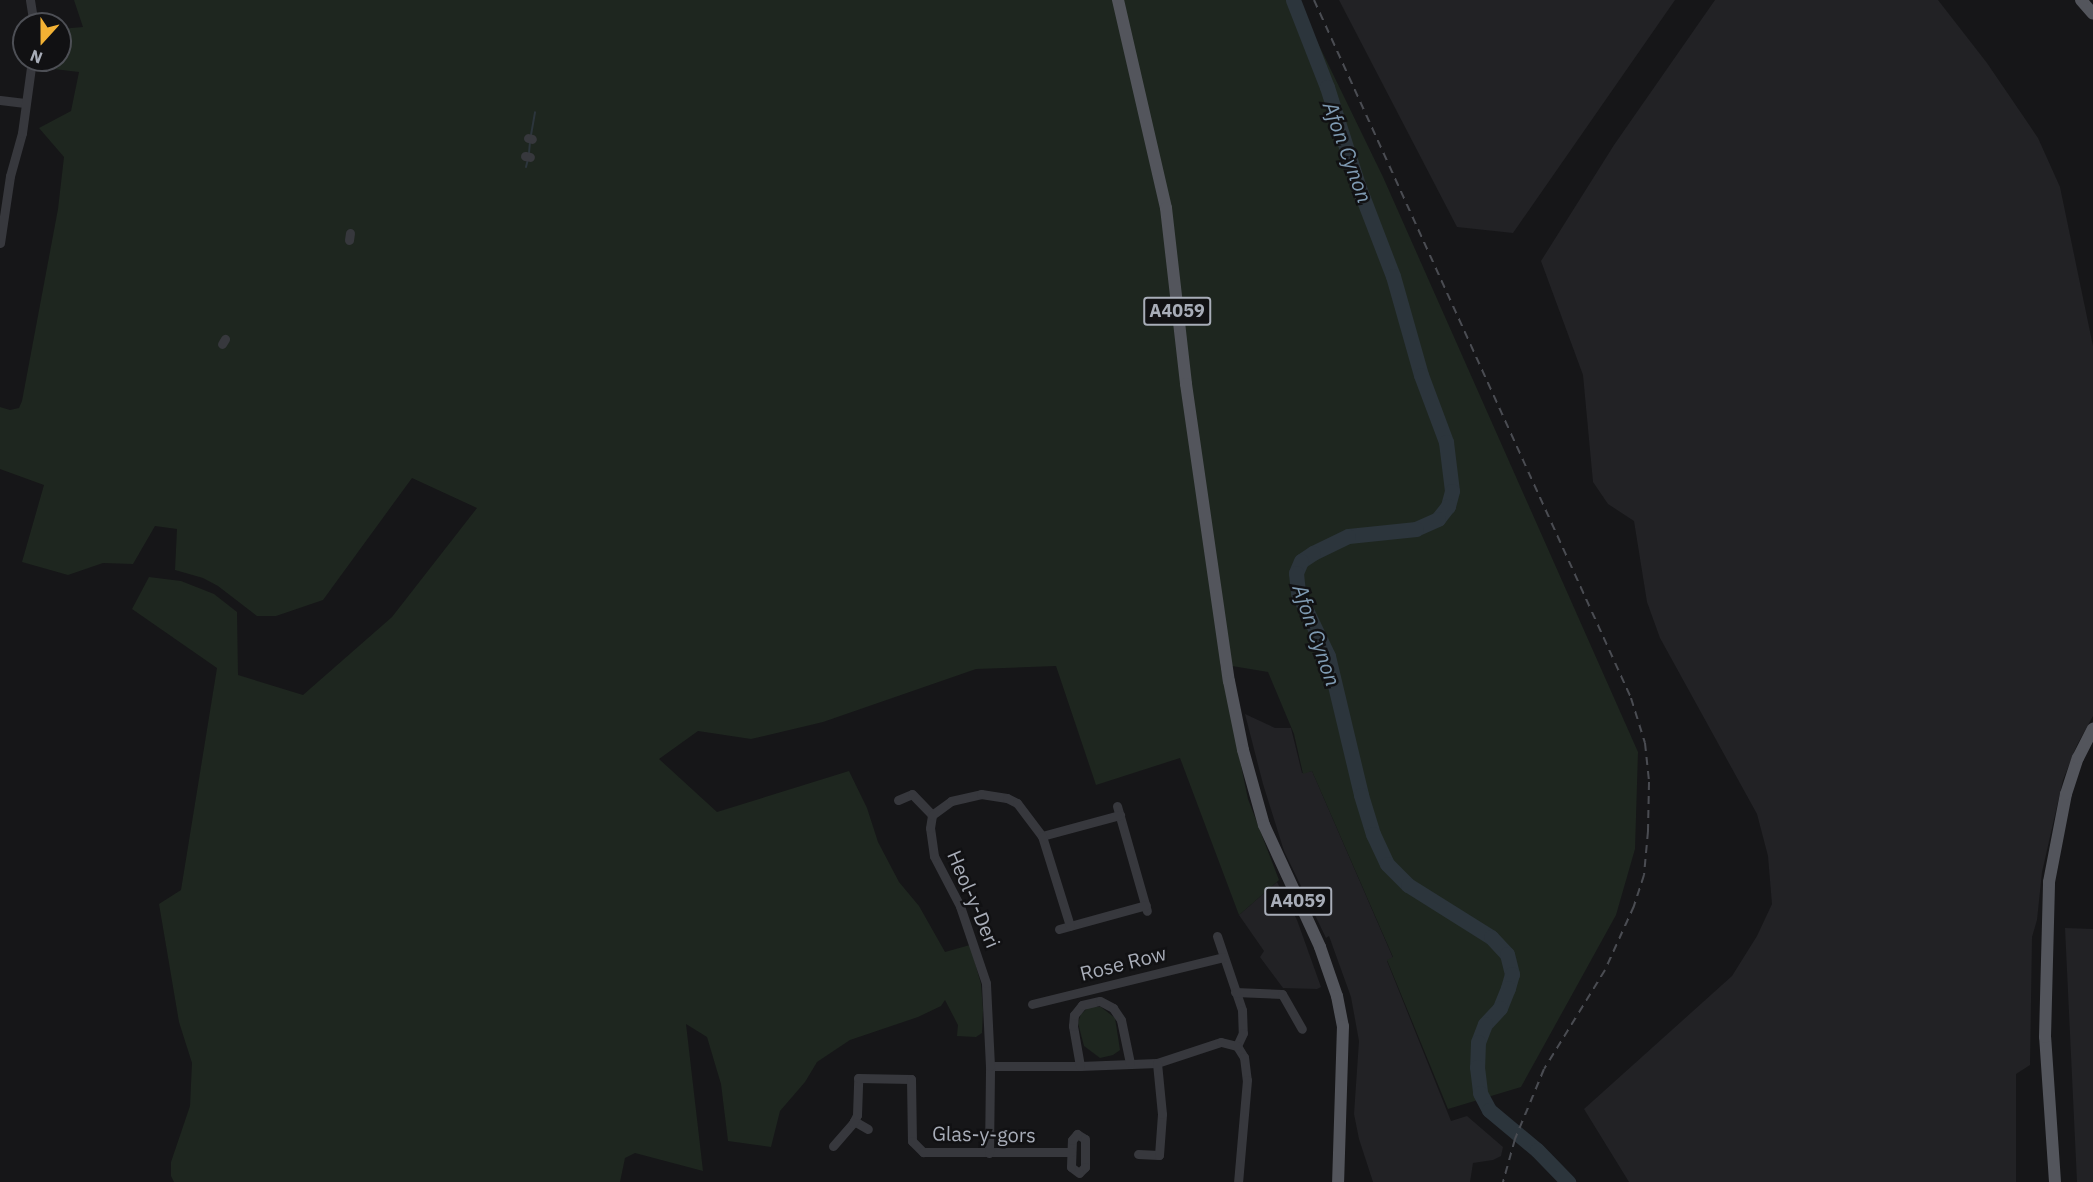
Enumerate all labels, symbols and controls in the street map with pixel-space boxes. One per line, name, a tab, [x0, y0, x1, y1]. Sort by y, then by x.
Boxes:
north arrow	[12, 12, 72, 72]
text: N	[27, 46, 45, 68]
water label: Afon Cynon	[1318, 98, 1378, 206]
road number: A4059	[1142, 296, 1212, 326]
water label: Afon Cynon	[1288, 581, 1346, 689]
street label: Heol-y-Deri	[943, 847, 1005, 951]
road number: A4059	[1264, 886, 1332, 916]
street label: Rose Row	[1077, 941, 1169, 985]
street label: Glas-y-gors	[932, 1121, 1036, 1147]

